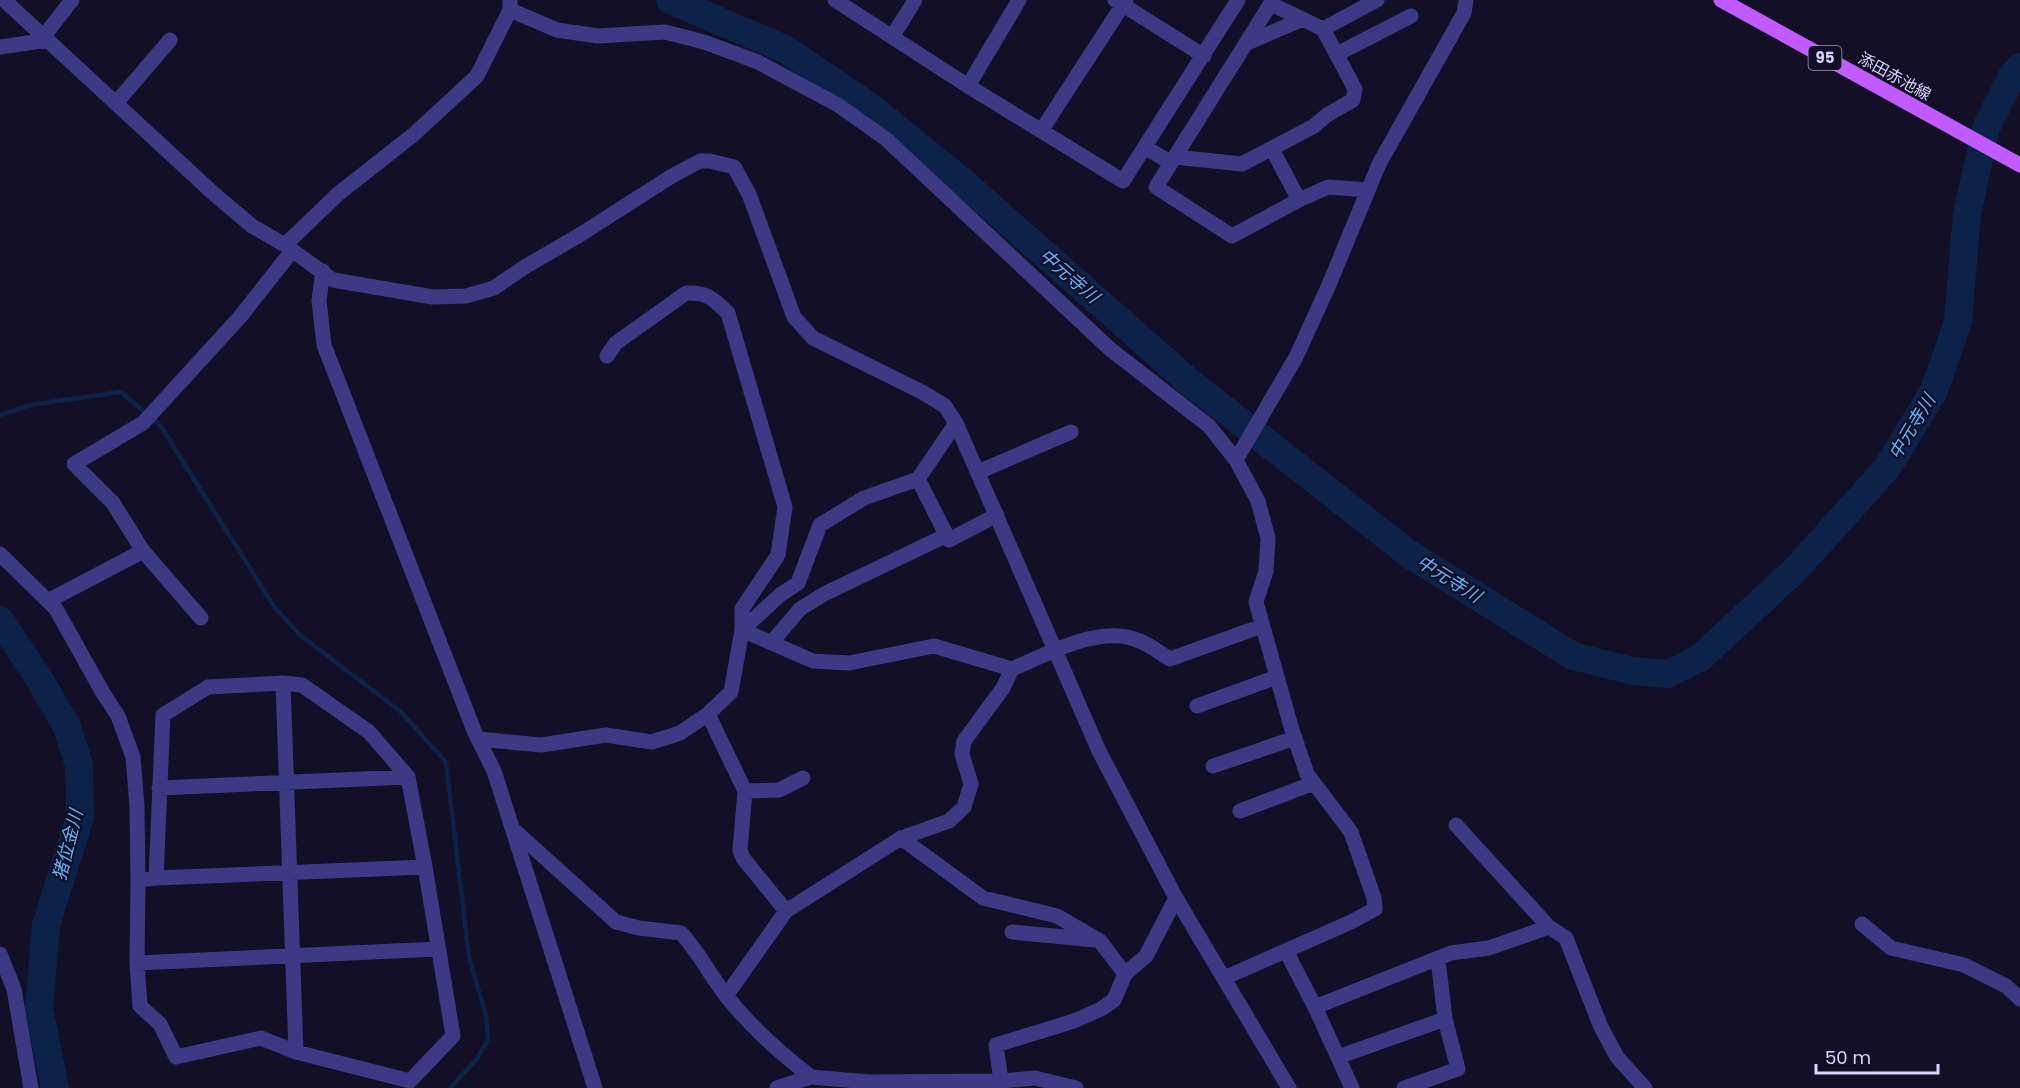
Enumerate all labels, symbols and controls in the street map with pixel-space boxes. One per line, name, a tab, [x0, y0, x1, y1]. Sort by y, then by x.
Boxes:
road number: 95	[1808, 46, 1842, 70]
street label: 添田赤池線	[1854, 47, 1935, 106]
water label: 中元寺川	[1034, 243, 1106, 310]
water label: 中元寺川	[1882, 388, 1942, 464]
water label: 中元寺川	[1412, 549, 1488, 609]
water label: 猪位金川	[47, 805, 89, 883]
scale bar	[1816, 1037, 1938, 1075]
text: 50 m	[1825, 1045, 1871, 1070]

